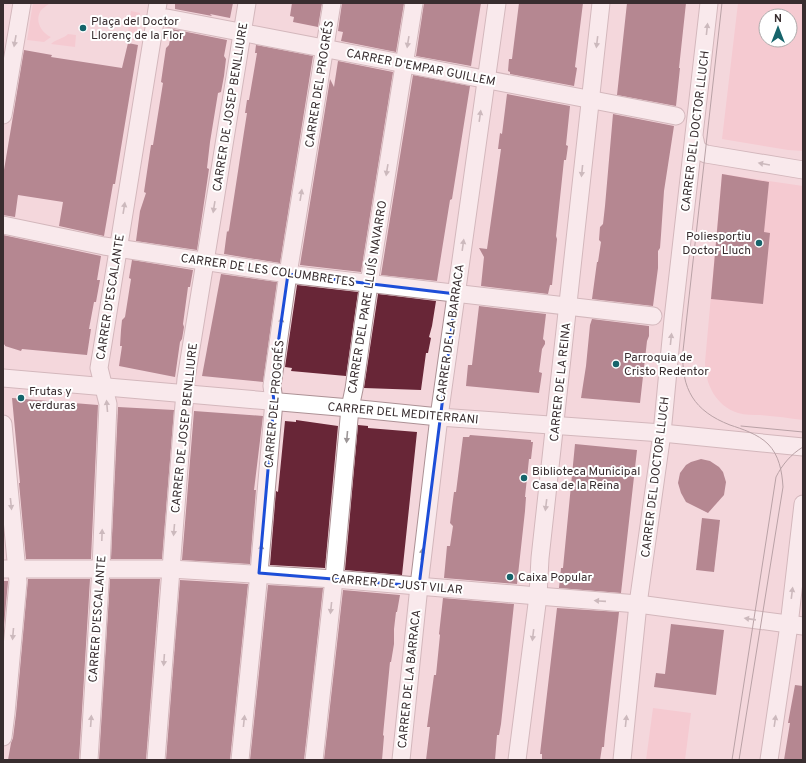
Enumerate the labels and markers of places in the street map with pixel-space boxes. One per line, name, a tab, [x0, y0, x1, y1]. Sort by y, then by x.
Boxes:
place label: Plaça del Doctor Llorenç de la Flor	[91, 14, 184, 44]
marker: Plaça del Doctor Llorenç de la Flor	[78, 23, 88, 33]
place label: Poliesportiu Doctor Lluch	[682, 229, 751, 259]
marker: Poliesportiu Doctor Lluch	[754, 238, 764, 248]
place label: Parroquia de Cristo Redentor	[624, 350, 709, 380]
marker: Parroquia de Cristo Redentor	[611, 359, 621, 369]
place label: Frutas y verduras	[29, 384, 76, 414]
marker: Frutas y verduras	[16, 393, 26, 403]
place label: Biblioteca Municipal Casa de la Reina	[532, 464, 640, 494]
marker: Biblioteca Municipal Casa de la Reina	[519, 473, 529, 483]
place label: Caixa Popular	[518, 570, 593, 586]
marker: Caixa Popular	[505, 572, 515, 582]

